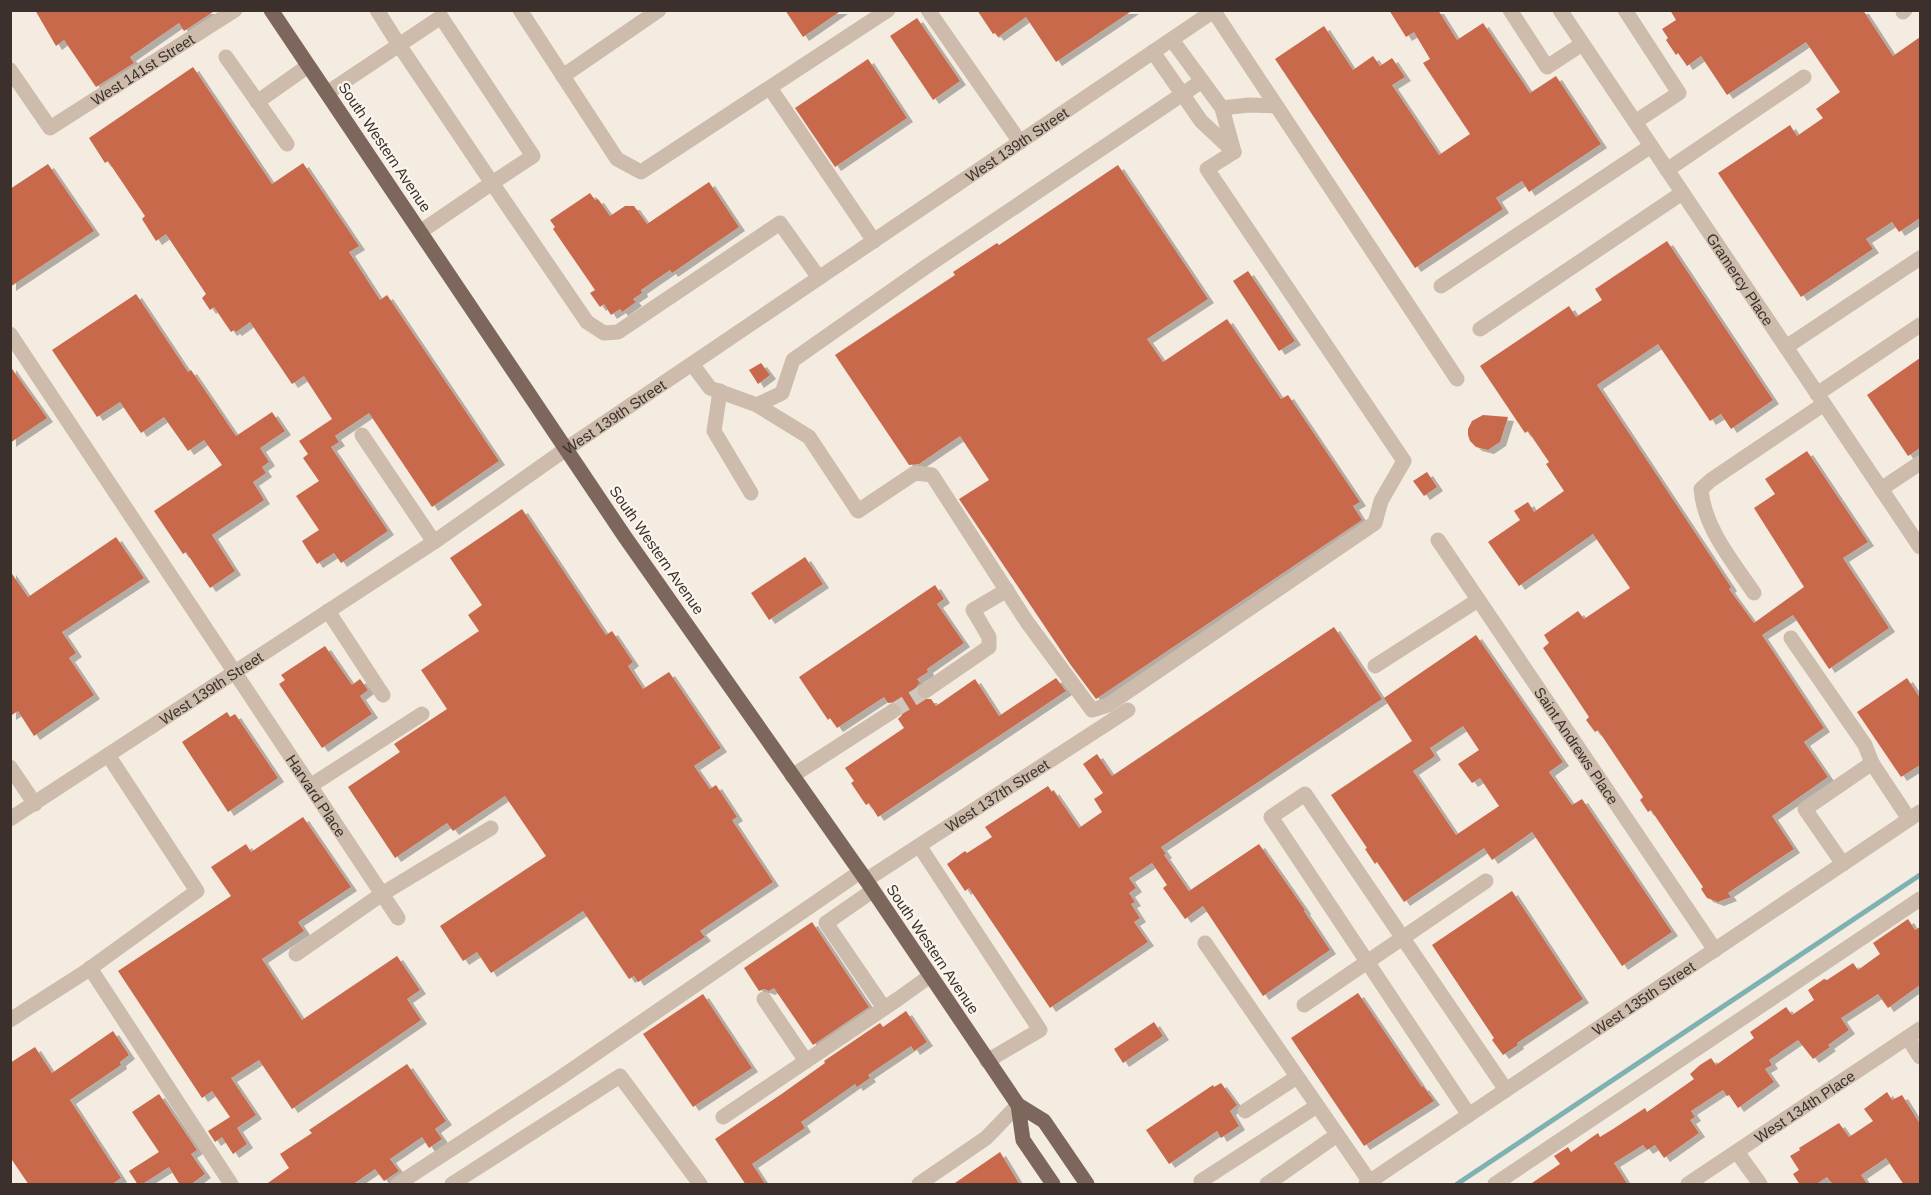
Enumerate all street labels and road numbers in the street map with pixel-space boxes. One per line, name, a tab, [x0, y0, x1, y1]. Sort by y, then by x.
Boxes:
street label: West 141st Street	[88, 29, 198, 108]
street label: South Western Avenue	[335, 79, 435, 215]
street label: West 139th Street	[962, 103, 1072, 185]
street label: Gramercy Place	[1703, 230, 1777, 329]
street label: West 139th Street	[560, 375, 669, 457]
street label: South Western Avenue	[606, 483, 708, 617]
street label: West 139th Street	[156, 647, 266, 728]
street label: Saint Andrews Place	[1531, 684, 1622, 807]
street label: Harvard Place	[283, 751, 350, 840]
street label: West 137th Street	[942, 755, 1052, 835]
street label: South Western Avenue	[883, 881, 983, 1017]
street label: West 135th Street	[1589, 957, 1698, 1038]
street label: West 134th Place	[1751, 1067, 1858, 1146]

